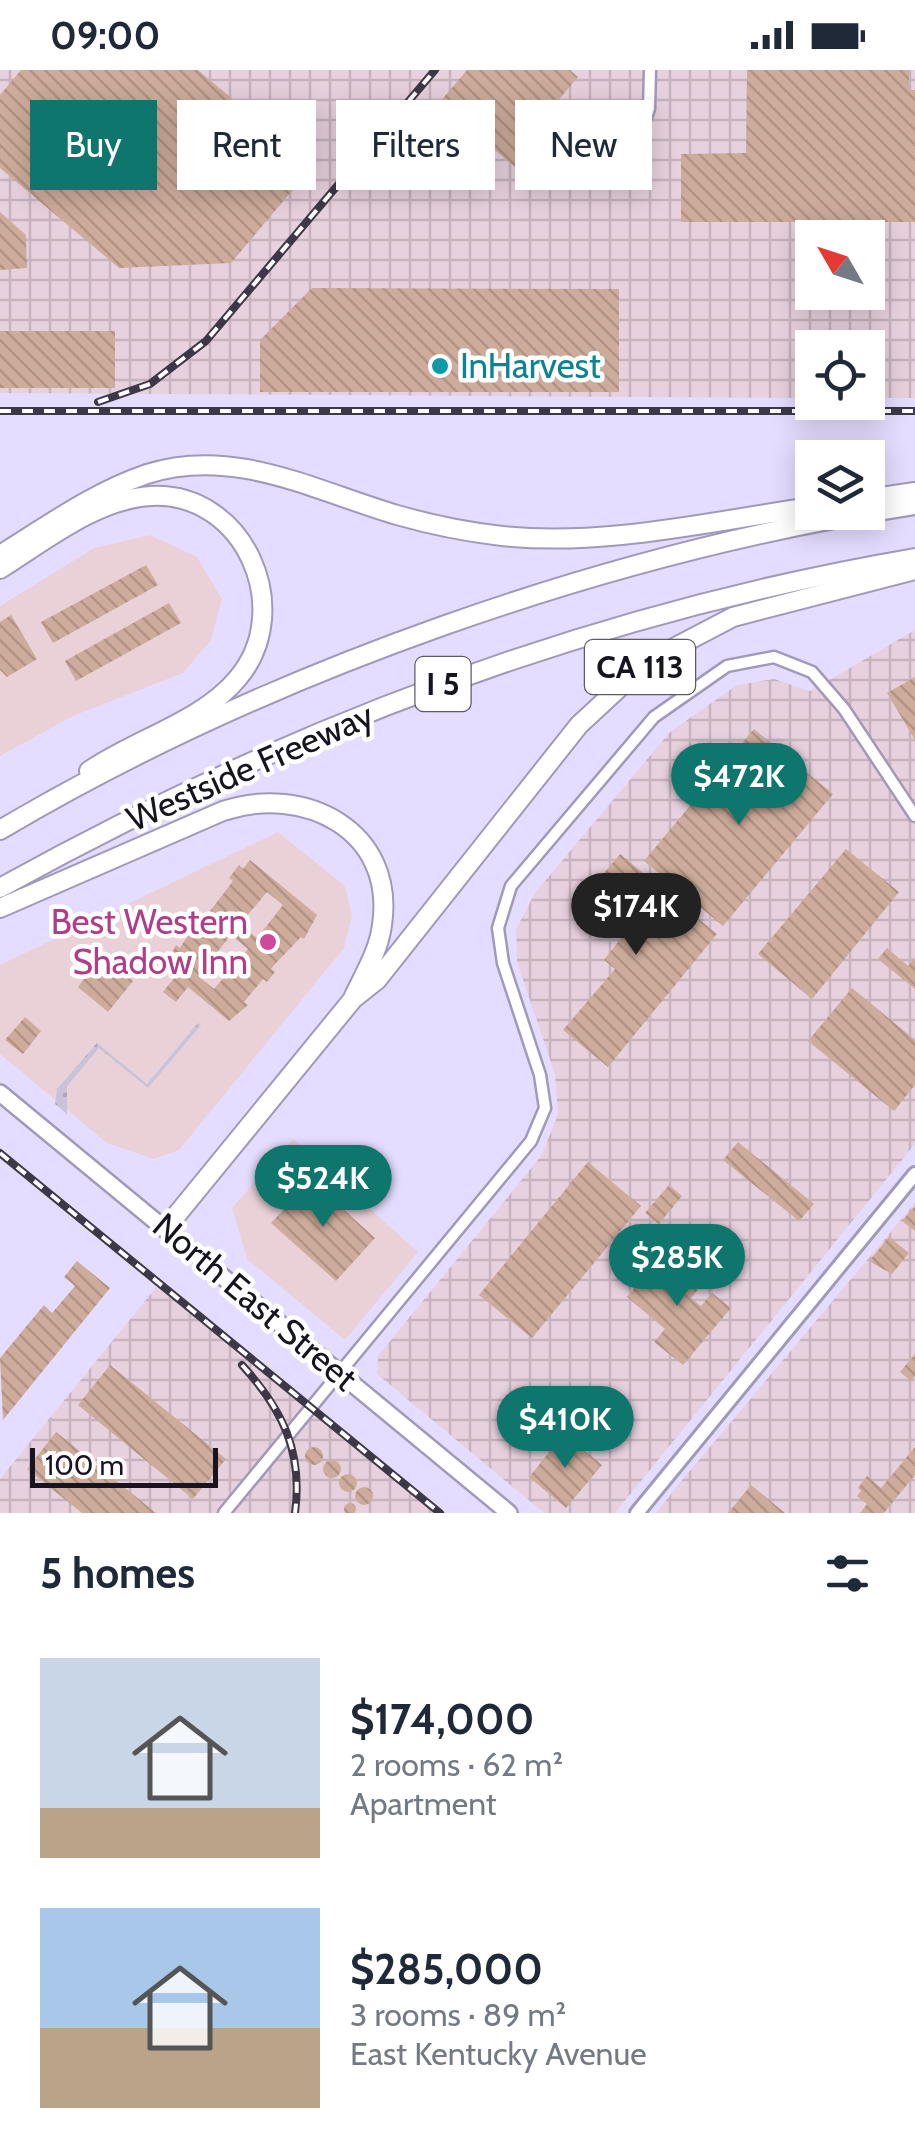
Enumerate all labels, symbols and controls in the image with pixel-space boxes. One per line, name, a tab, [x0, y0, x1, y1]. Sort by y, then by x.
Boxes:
text: 09:00	[50, 12, 160, 59]
chip: Buy	[30, 100, 157, 190]
chip: Rent	[177, 100, 316, 190]
chip: Filters	[336, 100, 495, 190]
chip: New	[515, 100, 652, 190]
north arrow	[795, 220, 885, 310]
map controls	[795, 220, 885, 530]
button: locate	[795, 330, 885, 420]
place label: InHarvest	[460, 344, 601, 387]
marker: InHarvest	[429, 355, 451, 377]
button: layers	[795, 440, 885, 530]
road number: CA 113	[585, 640, 695, 694]
road number: I 5	[416, 657, 470, 711]
street label: Westside Freeway	[120, 693, 380, 840]
pin: $472K	[669, 743, 809, 828]
text: $472K	[693, 756, 785, 795]
pin: $174K	[566, 873, 706, 958]
text: $174K	[593, 886, 679, 925]
place label: Best Western Shadow Inn	[51, 900, 248, 983]
marker: Best Western Shadow Inn	[257, 931, 279, 953]
pin: $524K	[253, 1145, 393, 1230]
text: $524K	[277, 1158, 369, 1197]
street label: North East Street	[144, 1204, 366, 1400]
pin: $285K	[607, 1224, 747, 1309]
text: $285K	[631, 1237, 723, 1276]
pin: $410K	[495, 1386, 635, 1471]
text: $410K	[519, 1399, 611, 1438]
scale bar	[30, 1443, 218, 1488]
text: 100 m	[45, 1448, 124, 1482]
icon: filters	[820, 1546, 875, 1601]
text: 5 homes	[40, 1547, 195, 1599]
text: $174,000	[350, 1693, 534, 1745]
icon: home	[120, 1698, 240, 1818]
text: 2 rooms · 62 m²	[350, 1745, 563, 1784]
text: Apartment	[350, 1784, 497, 1823]
text: $285,000	[350, 1943, 543, 1995]
icon: home	[120, 1948, 240, 2068]
text: 3 rooms · 89 m²	[350, 1995, 566, 2034]
text: East Kentucky Avenue	[350, 2034, 647, 2073]

